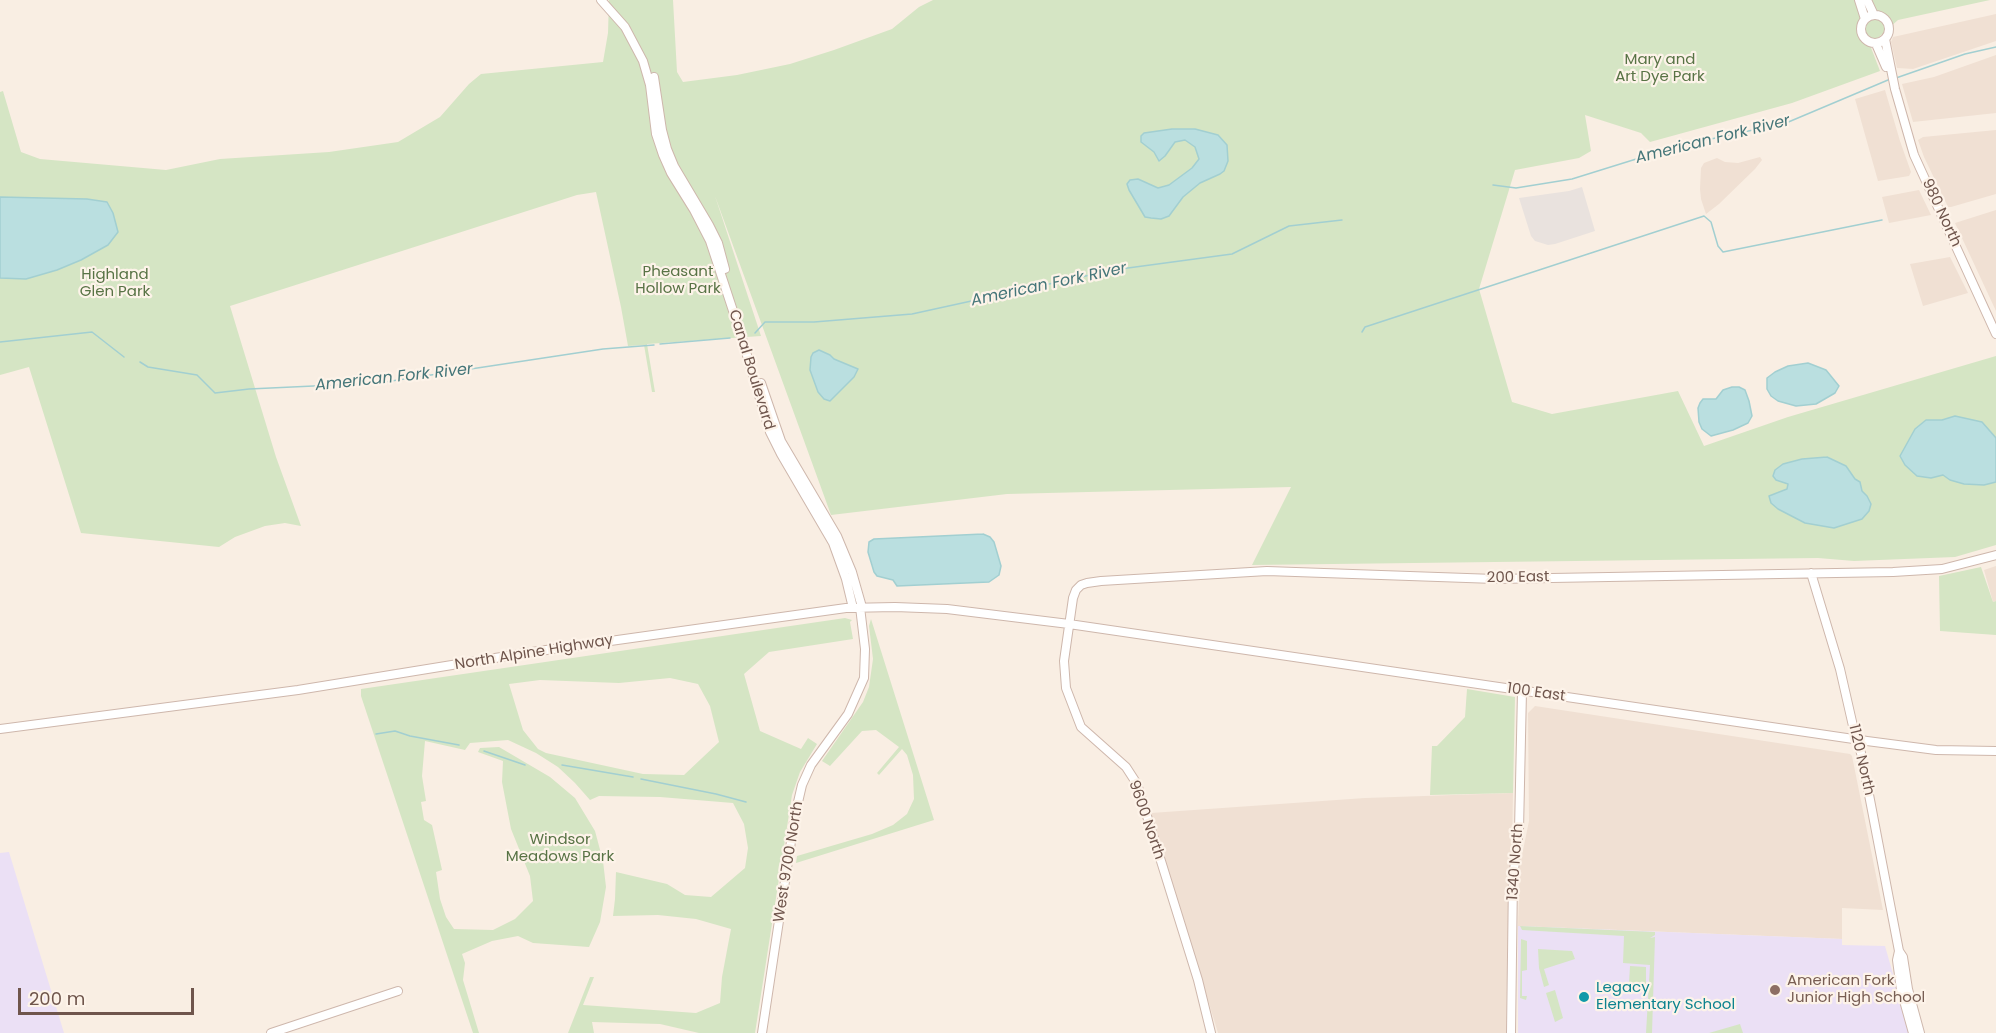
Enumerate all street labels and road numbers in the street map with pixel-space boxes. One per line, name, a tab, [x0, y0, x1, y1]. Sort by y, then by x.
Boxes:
street label: 980 North	[1917, 176, 1965, 250]
street label: Canal Boulevard	[724, 308, 778, 432]
street label: 200 East	[1487, 568, 1549, 588]
street label: North Alpine Highway	[454, 632, 614, 674]
street label: 100 East	[1506, 680, 1566, 706]
street label: 1120 North	[1844, 723, 1878, 797]
street label: 9600 North	[1124, 778, 1168, 862]
street label: West 9700 North	[771, 800, 807, 924]
street label: 1340 North	[1504, 823, 1528, 901]

